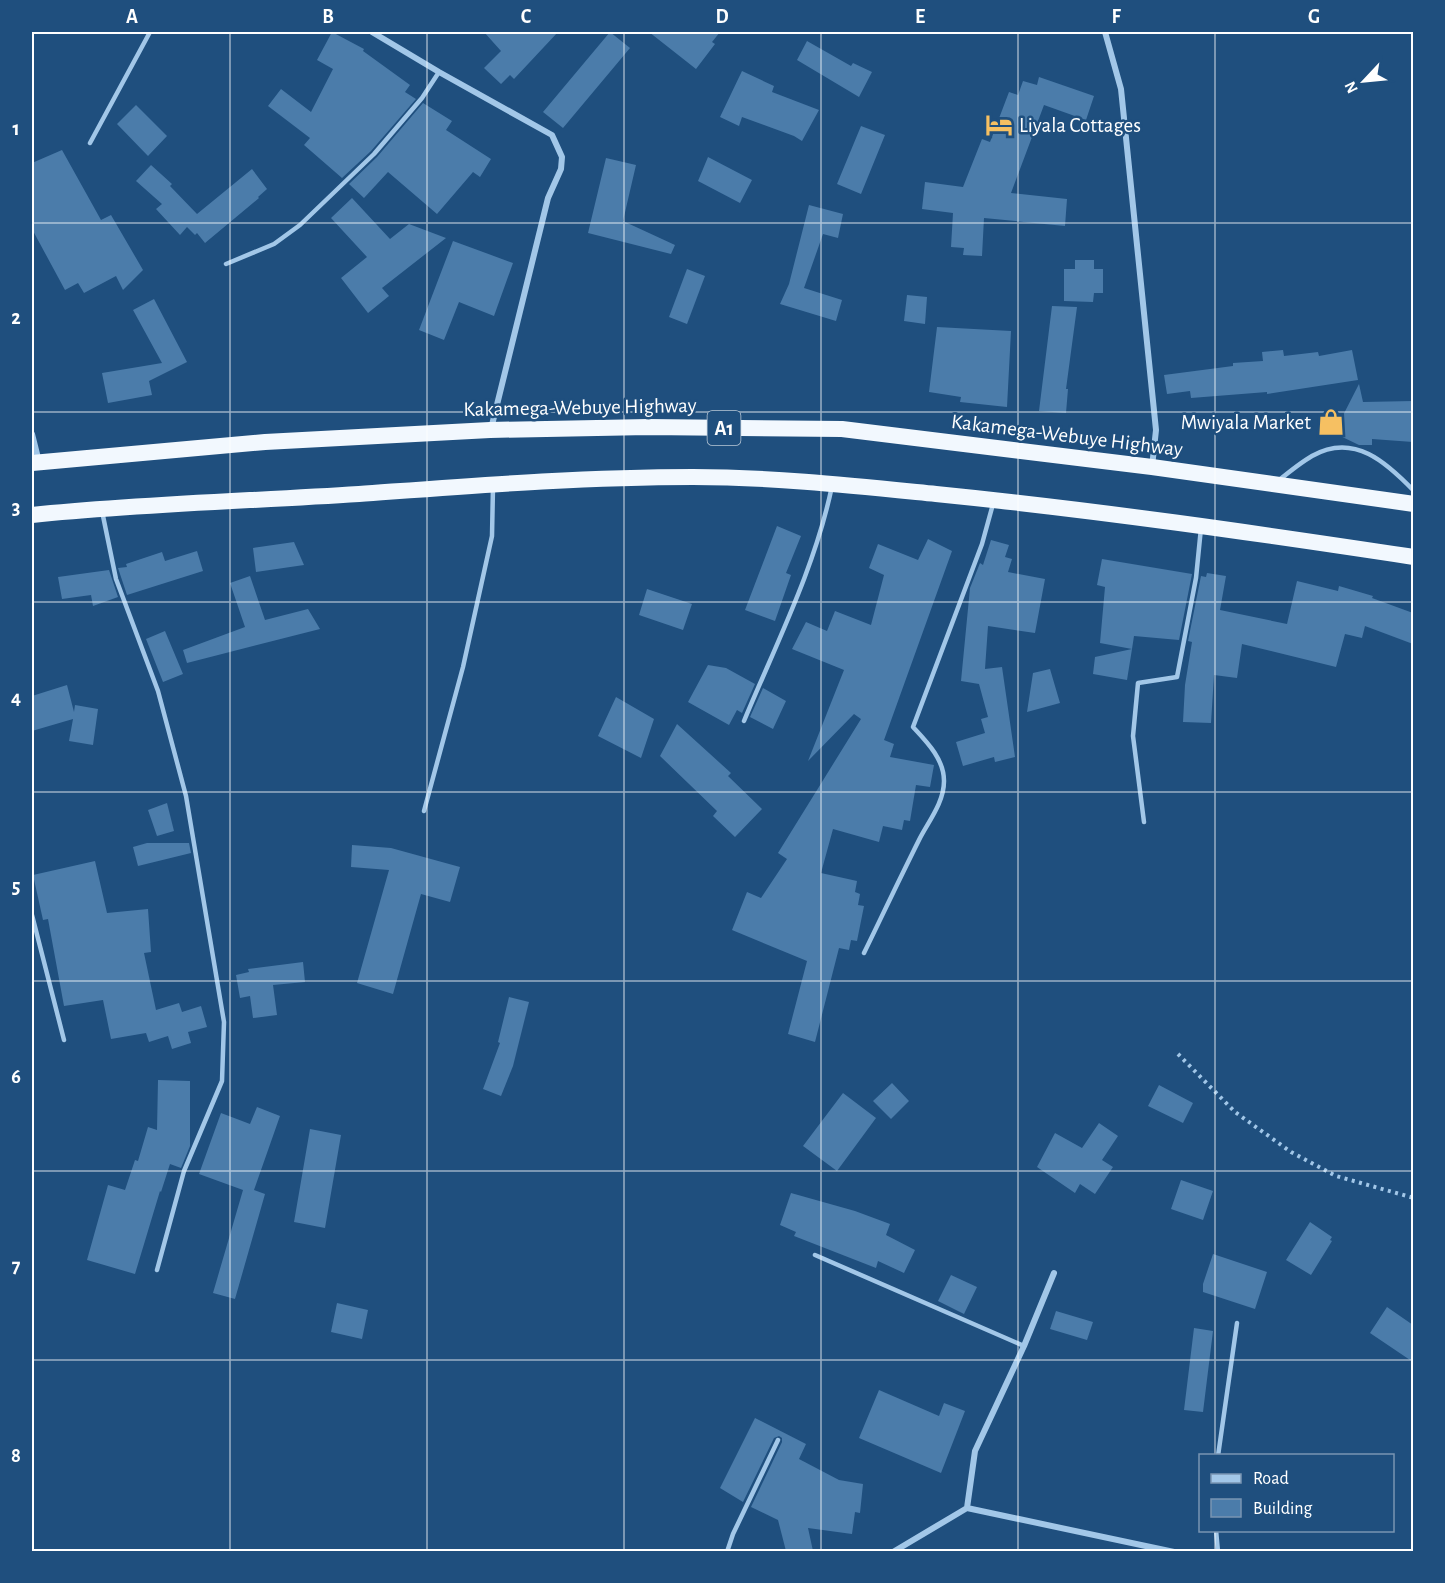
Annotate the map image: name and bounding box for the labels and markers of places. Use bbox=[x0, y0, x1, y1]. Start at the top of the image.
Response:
hotel icon: Liyala Cottages bbox=[984, 110, 1014, 140]
place label: Liyala Cottages bbox=[1019, 115, 1141, 136]
shop icon: Mwiyala Market bbox=[1316, 407, 1346, 437]
place label: Mwiyala Market bbox=[1181, 412, 1311, 433]

